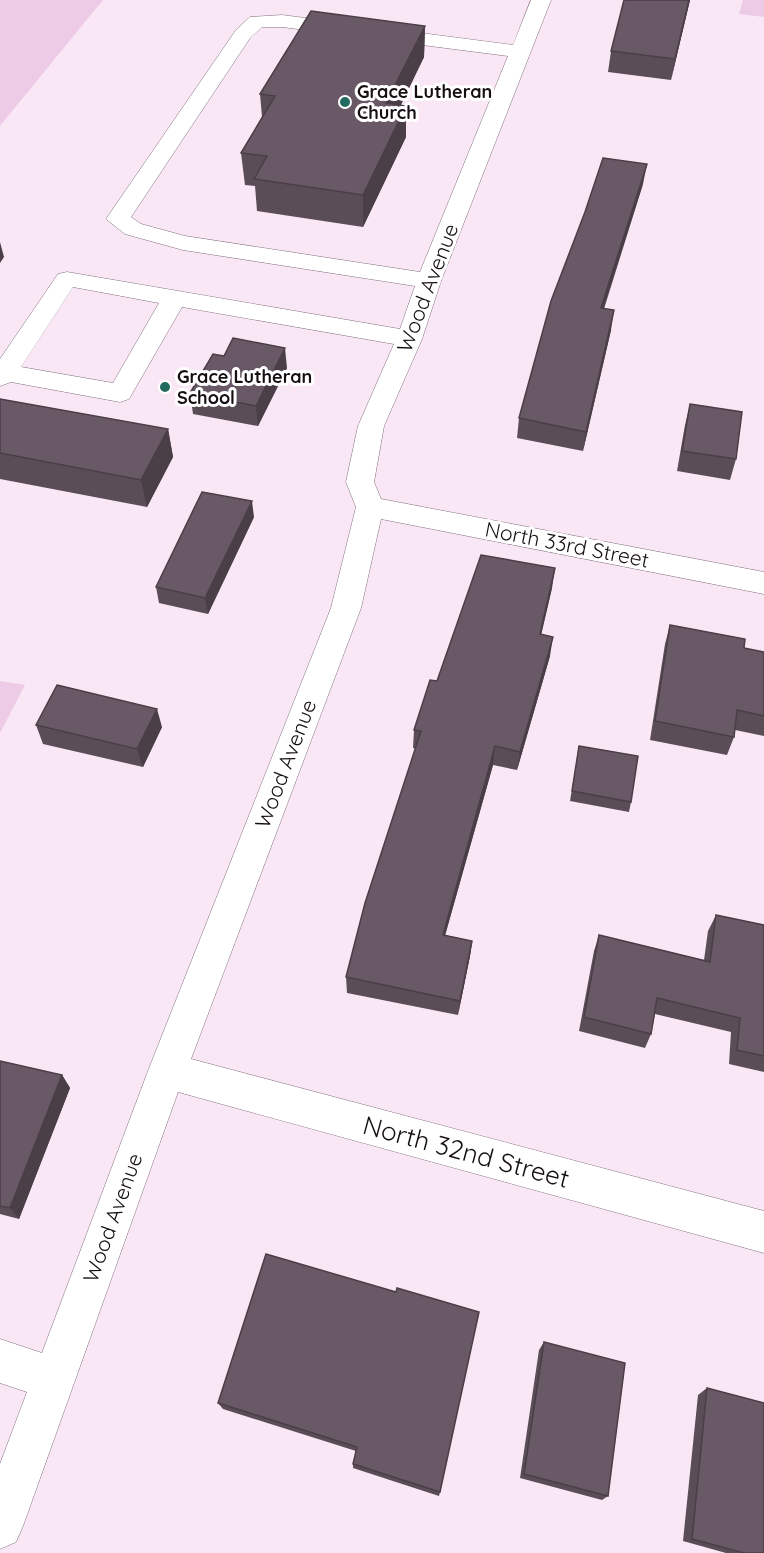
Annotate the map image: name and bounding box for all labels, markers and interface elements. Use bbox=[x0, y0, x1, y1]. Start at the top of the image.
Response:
place label: Grace Lutheran Church bbox=[357, 80, 492, 124]
marker: Grace Lutheran Church bbox=[338, 95, 352, 109]
street label: Wood Avenue bbox=[391, 220, 464, 356]
place label: Grace Lutheran School bbox=[177, 365, 312, 409]
marker: Grace Lutheran School bbox=[158, 380, 172, 394]
street label: North 33rd Street bbox=[483, 515, 651, 573]
street label: Wood Avenue bbox=[249, 696, 322, 832]
street label: North 32nd Street bbox=[359, 1108, 573, 1195]
street label: Wood Avenue bbox=[77, 1149, 147, 1286]

